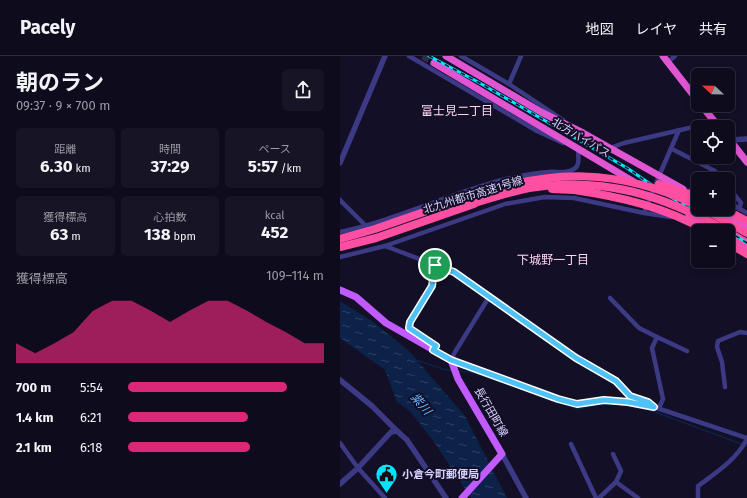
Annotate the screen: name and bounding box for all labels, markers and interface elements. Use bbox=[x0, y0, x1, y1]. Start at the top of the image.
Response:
text: Pacely bbox=[20, 16, 75, 39]
text: 地図 bbox=[585, 21, 613, 38]
text: レイヤ bbox=[635, 21, 677, 38]
text: 共有 bbox=[699, 21, 727, 38]
north arrow bbox=[691, 68, 735, 112]
map controls bbox=[691, 68, 735, 268]
text: 朝のラン bbox=[16, 69, 104, 96]
button: share bbox=[282, 69, 324, 111]
text: 09:37 · 9 × 700 m bbox=[16, 98, 110, 113]
district label: 富士見二丁目 bbox=[421, 104, 493, 118]
street label: 北方バイパス bbox=[549, 115, 613, 161]
button: locate bbox=[691, 120, 735, 164]
text: 距離 bbox=[54, 143, 76, 156]
text: 時間 bbox=[159, 143, 181, 156]
text: ペース bbox=[258, 143, 291, 156]
text: 6.30 bbox=[40, 156, 73, 177]
text: 37:29 bbox=[151, 156, 189, 177]
text: 5:57 bbox=[248, 156, 278, 177]
text: km bbox=[73, 162, 91, 175]
text: /km bbox=[278, 162, 301, 175]
button: + bbox=[691, 172, 735, 216]
street label: 北九州都市高速1号線 bbox=[421, 174, 525, 216]
text: kcal bbox=[265, 209, 285, 222]
text: 獲得標高 bbox=[43, 211, 87, 224]
text: 心拍数 bbox=[153, 211, 186, 224]
text: 452 bbox=[261, 222, 288, 243]
text: 63 bbox=[50, 224, 68, 245]
text: 138 bbox=[144, 224, 171, 245]
button: − bbox=[691, 224, 735, 268]
text: m bbox=[68, 230, 81, 243]
text: bpm bbox=[171, 230, 196, 243]
pin bbox=[418, 248, 452, 282]
district label: 下城野一丁目 bbox=[517, 253, 589, 267]
icon: arrive bbox=[424, 254, 446, 276]
text: 109–114 m bbox=[266, 268, 324, 283]
text: 獲得標高 bbox=[16, 271, 68, 286]
text: 700 m bbox=[16, 380, 51, 395]
text: 5:54 bbox=[80, 380, 103, 395]
street label: 長行田町線 bbox=[472, 385, 510, 439]
water label: 紫川 bbox=[408, 390, 435, 419]
text: 1.4 km bbox=[16, 410, 53, 425]
text: 6:21 bbox=[80, 410, 102, 425]
text: 2.1 km bbox=[16, 440, 52, 455]
text: 6:18 bbox=[80, 440, 102, 455]
public building icon: 小倉今町郵便局 bbox=[373, 461, 399, 494]
place label: 小倉今町郵便局 bbox=[402, 468, 479, 481]

